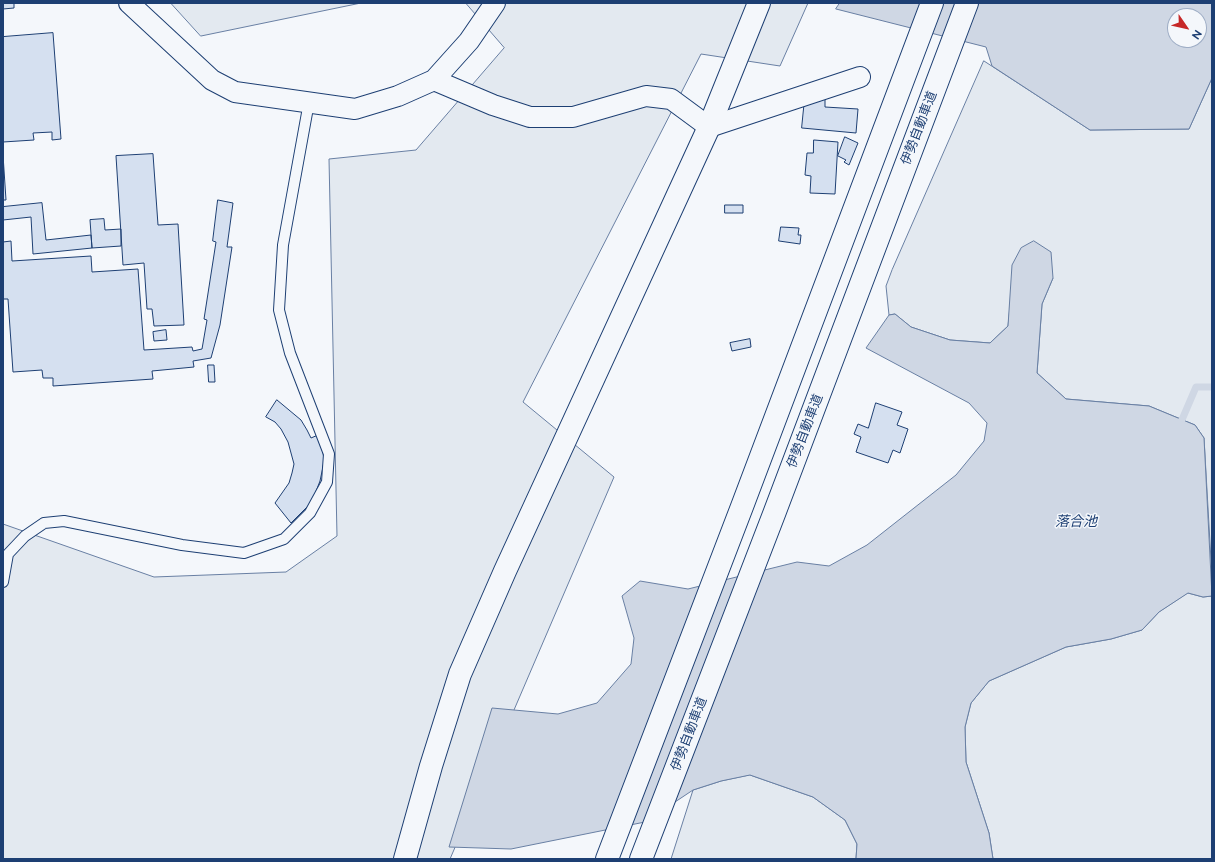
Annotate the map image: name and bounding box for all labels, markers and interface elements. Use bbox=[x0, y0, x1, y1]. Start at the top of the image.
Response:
north arrow bbox=[1167, 8, 1207, 48]
text: N bbox=[1189, 27, 1204, 42]
street label: 伊勢自動車道 bbox=[898, 89, 940, 167]
street label: 伊勢自動車道 bbox=[784, 392, 826, 470]
water label: 落合池 bbox=[1055, 514, 1097, 530]
street label: 伊勢自動車道 bbox=[668, 695, 710, 773]

